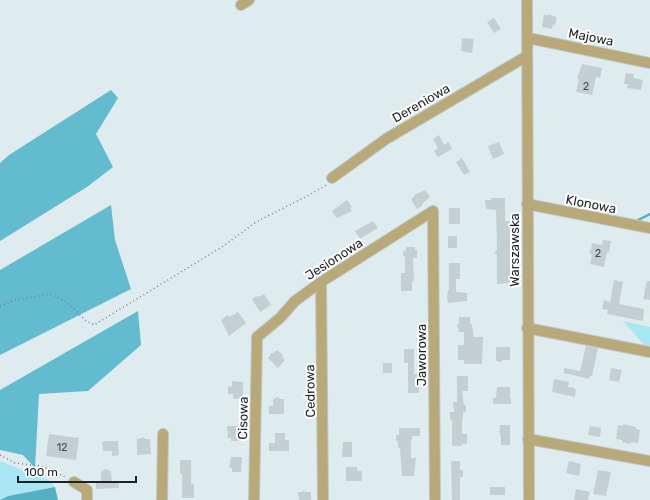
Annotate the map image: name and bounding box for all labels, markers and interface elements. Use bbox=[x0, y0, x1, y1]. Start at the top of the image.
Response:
street label: Majowa bbox=[567, 25, 615, 49]
street label: Dereniowa bbox=[390, 80, 452, 126]
house number: 2 bbox=[583, 80, 589, 93]
street label: Klonowa bbox=[565, 192, 617, 216]
street label: Warszawska bbox=[507, 213, 522, 287]
street label: Jesionowa bbox=[303, 235, 365, 283]
house number: 2 bbox=[595, 247, 601, 260]
street label: Jaworowa bbox=[414, 324, 429, 386]
street label: Cedrowa bbox=[302, 364, 318, 418]
street label: Cisowa bbox=[235, 396, 251, 440]
house number: 12 bbox=[56, 441, 68, 454]
scale bar bbox=[18, 458, 136, 484]
text: 100 m bbox=[24, 465, 58, 479]

